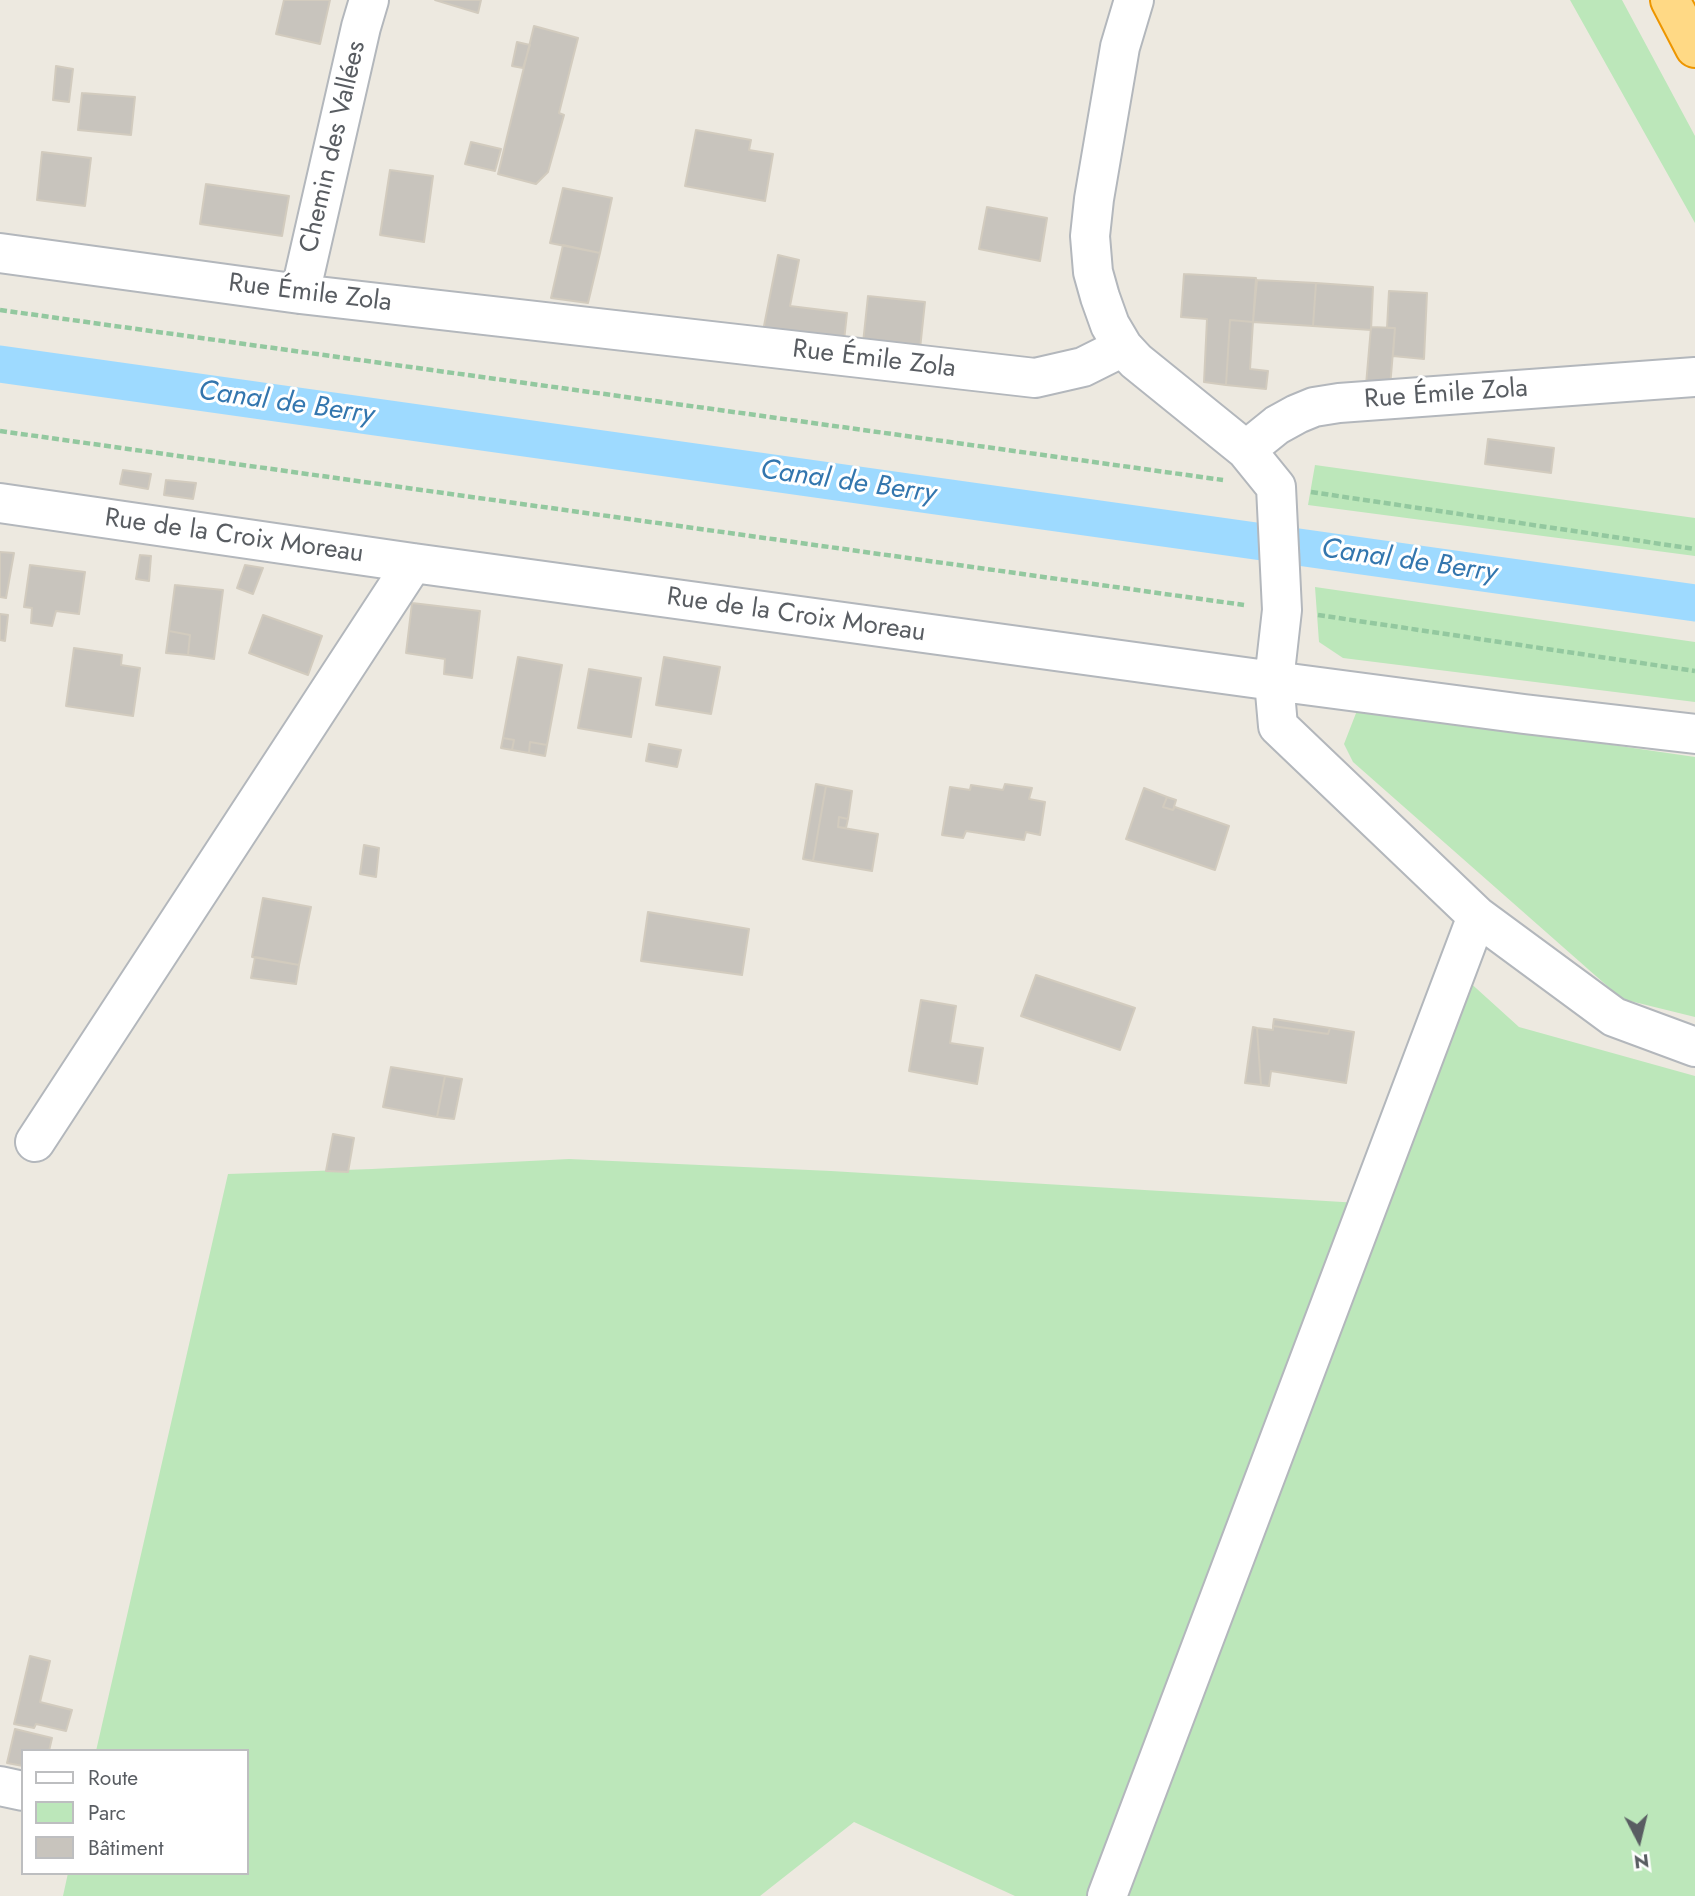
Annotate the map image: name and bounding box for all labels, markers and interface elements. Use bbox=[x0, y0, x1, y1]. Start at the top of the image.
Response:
street label: Chemin des Vallées bbox=[294, 38, 374, 256]
street label: Rue Émile Zola bbox=[227, 269, 393, 319]
street label: Rue Émile Zola bbox=[791, 335, 957, 385]
street label: Rue Émile Zola bbox=[1363, 374, 1529, 416]
water label: Canal de Berry bbox=[196, 375, 376, 433]
water label: Canal de Berry bbox=[758, 454, 938, 512]
street label: Rue de la Croix Moreau bbox=[103, 503, 365, 571]
water label: Canal de Berry bbox=[1319, 533, 1499, 591]
street label: Rue de la Croix Moreau bbox=[665, 582, 927, 650]
legend bbox=[21, 1749, 248, 1875]
text: Route bbox=[88, 1763, 138, 1793]
text: Parc bbox=[88, 1798, 126, 1828]
north arrow bbox=[1604, 1805, 1674, 1875]
text: Bâtiment bbox=[88, 1833, 164, 1863]
text: N bbox=[1632, 1847, 1651, 1876]

